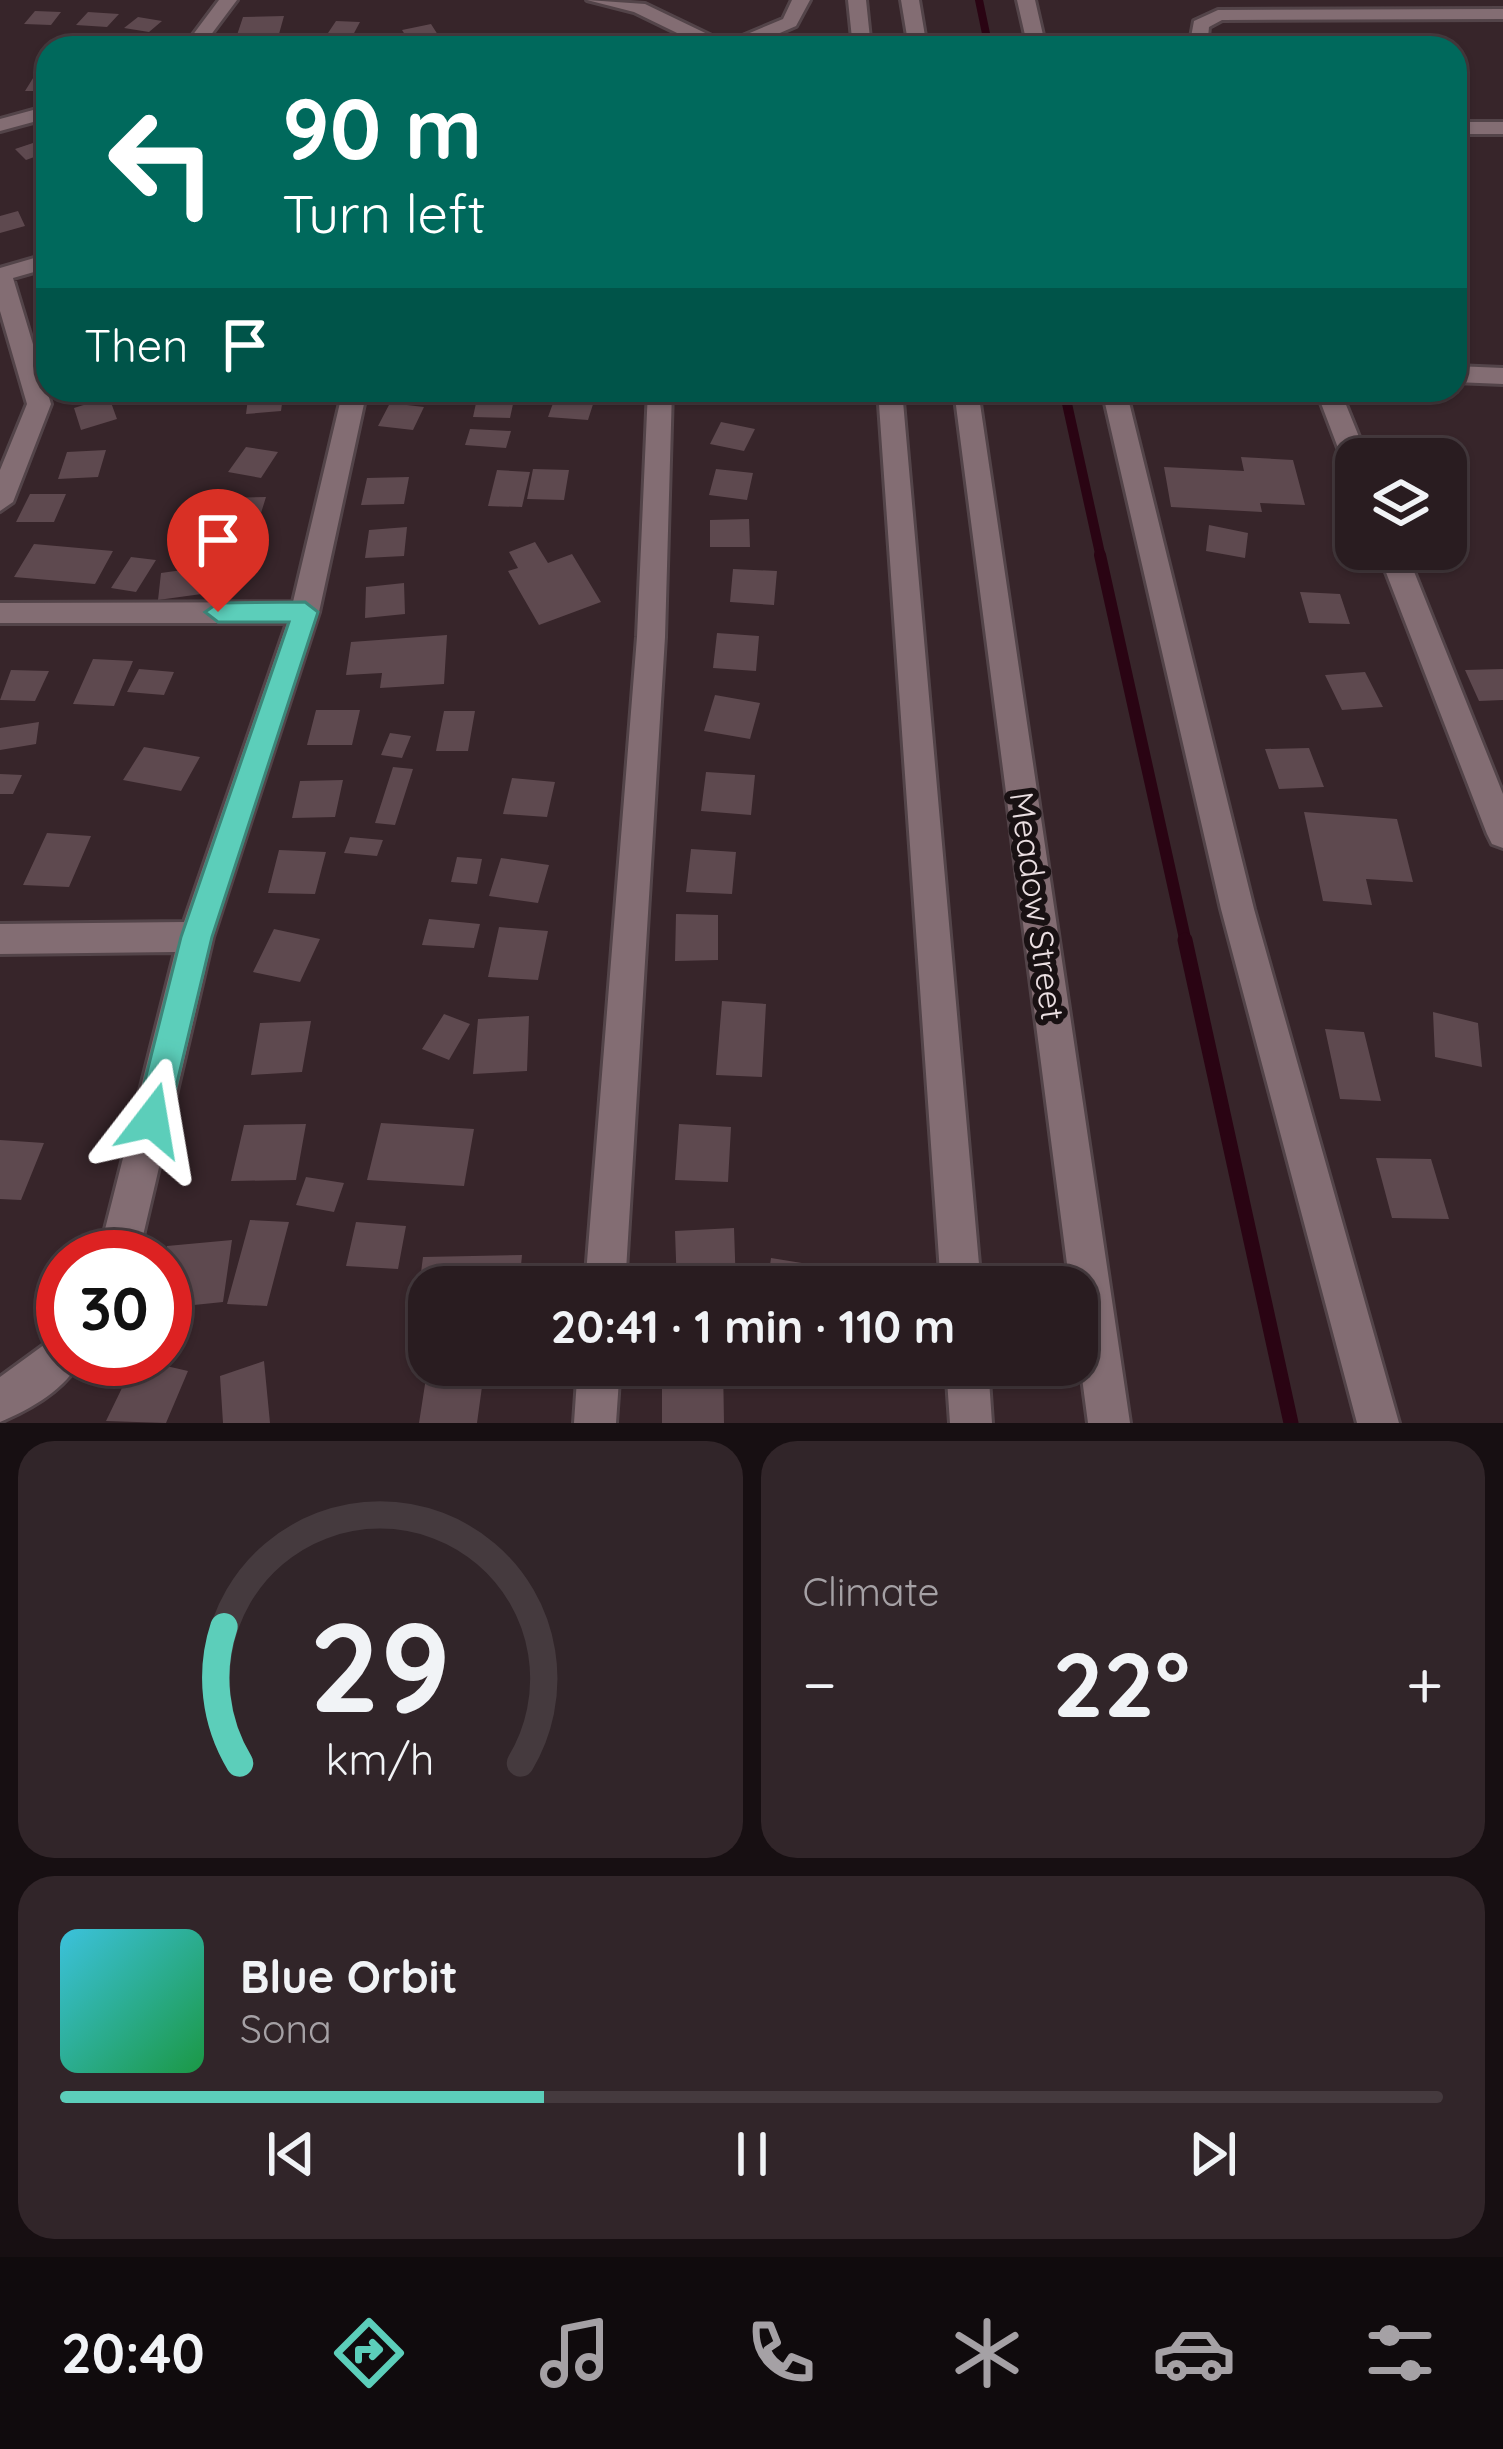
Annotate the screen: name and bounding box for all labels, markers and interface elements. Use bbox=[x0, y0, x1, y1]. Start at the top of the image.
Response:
text: 90 m bbox=[282, 75, 482, 180]
icon: left bbox=[84, 84, 240, 240]
text: Turn left bbox=[282, 179, 486, 247]
icon: arrive bbox=[212, 312, 278, 378]
text: Then bbox=[84, 317, 188, 373]
map controls bbox=[1335, 438, 1467, 570]
button: layers bbox=[1335, 438, 1467, 570]
pin bbox=[167, 489, 269, 612]
icon: arrive bbox=[185, 507, 251, 573]
street label: Meadow Street bbox=[1002, 789, 1074, 1023]
position arrow bbox=[89, 1057, 215, 1183]
speed limit sign: 30 bbox=[36, 1230, 192, 1386]
text: 20:41 · 1 min · 110 m bbox=[551, 1298, 955, 1354]
text: Climate bbox=[803, 1567, 940, 1616]
text: 29 bbox=[309, 1587, 451, 1743]
text: 22° bbox=[1052, 1627, 1190, 1740]
text: − bbox=[803, 1642, 837, 1725]
text: + bbox=[1406, 1642, 1443, 1725]
text: km/h bbox=[326, 1731, 435, 1785]
text: Blue Orbit bbox=[240, 1948, 458, 2004]
text: Sona bbox=[240, 2004, 332, 2053]
icon: previous bbox=[258, 2121, 324, 2187]
icon: pause bbox=[719, 2121, 785, 2187]
icon: next bbox=[1180, 2121, 1246, 2187]
icon: directions bbox=[327, 2311, 411, 2395]
icon: music bbox=[533, 2311, 617, 2395]
icon: phone bbox=[739, 2311, 823, 2395]
icon: climate bbox=[945, 2311, 1029, 2395]
icon: car bbox=[1152, 2311, 1236, 2395]
icon: filters bbox=[1358, 2311, 1442, 2395]
text: 20:40 bbox=[61, 2319, 205, 2387]

